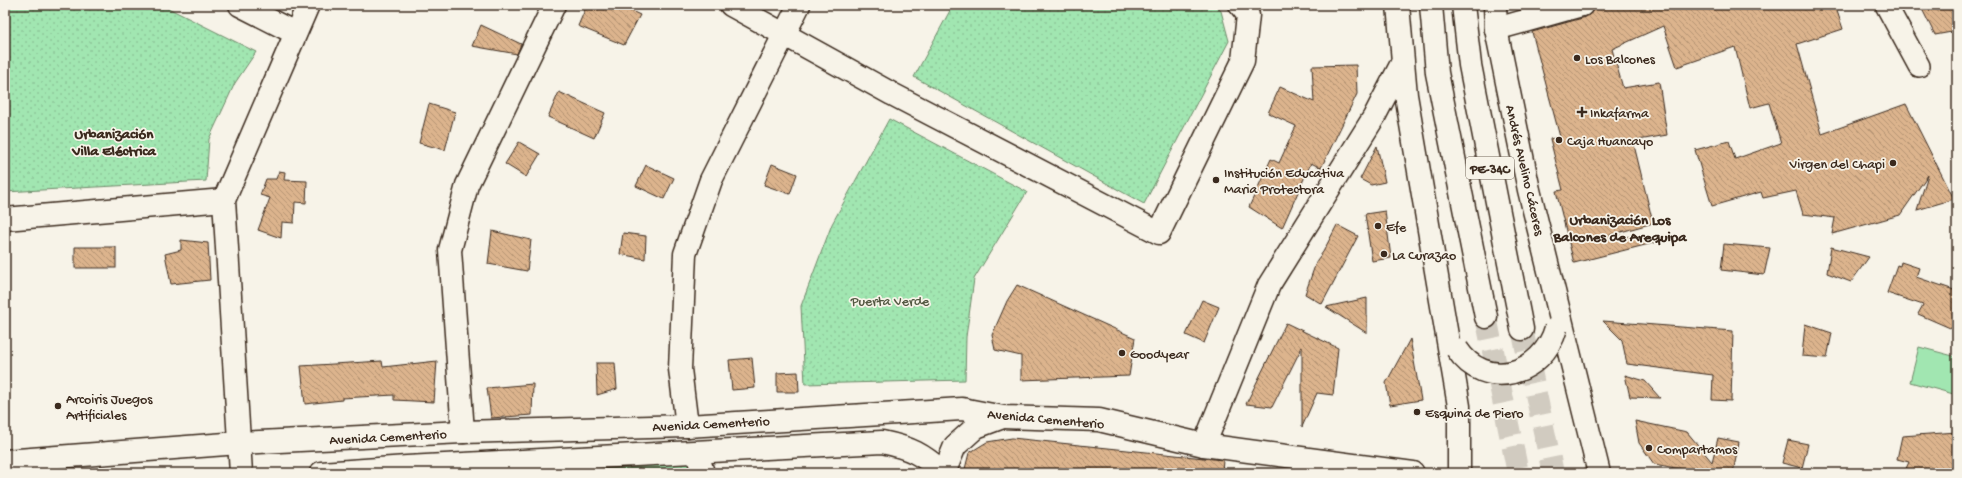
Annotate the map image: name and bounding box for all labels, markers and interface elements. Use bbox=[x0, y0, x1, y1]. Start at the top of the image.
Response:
place label: Los Balcones bbox=[1585, 52, 1656, 69]
marker: Los Balcones bbox=[1572, 53, 1582, 63]
street label: Andrés Avelino Cáceres bbox=[1500, 104, 1547, 238]
place label: Inkafarma bbox=[1590, 106, 1650, 123]
marker: Inkafarma bbox=[1577, 107, 1587, 117]
district label: Urbanización Villa Eléctrica bbox=[71, 126, 157, 161]
place label: Caja Huancayo bbox=[1567, 134, 1653, 151]
marker: Caja Huancayo bbox=[1554, 135, 1564, 145]
road number: PE-34C bbox=[1466, 157, 1514, 179]
place label: Virgen del Chapi bbox=[1788, 157, 1885, 174]
marker: Virgen del Chapi bbox=[1888, 158, 1898, 168]
place label: Institución Educativa Maria Protectora bbox=[1224, 166, 1345, 199]
marker: Institución Educativa Maria Protectora bbox=[1211, 175, 1221, 185]
district label: Urbanización Los Balcones de Arequipa bbox=[1552, 212, 1687, 247]
place label: Efe bbox=[1386, 220, 1407, 237]
marker: Efe bbox=[1373, 221, 1383, 231]
place label: La Curazao bbox=[1392, 248, 1456, 265]
marker: La Curazao bbox=[1379, 249, 1389, 259]
park label: Puerta Verde bbox=[850, 294, 930, 311]
place label: Goodyear bbox=[1130, 347, 1189, 364]
marker: Goodyear bbox=[1117, 348, 1127, 358]
place label: Arcoiris Juegos Artificiales bbox=[66, 392, 153, 425]
marker: Arcoiris Juegos Artificiales bbox=[53, 401, 63, 411]
place label: Esquina de Piero bbox=[1425, 406, 1524, 423]
street label: Avenida Cementerio bbox=[987, 407, 1105, 434]
marker: Esquina de Piero bbox=[1412, 407, 1422, 417]
street label: Avenida Cementerio bbox=[652, 414, 770, 437]
street label: Avenida Cementerio bbox=[329, 427, 447, 450]
place label: Compartamos bbox=[1657, 442, 1738, 459]
marker: Compartamos bbox=[1644, 443, 1654, 453]

